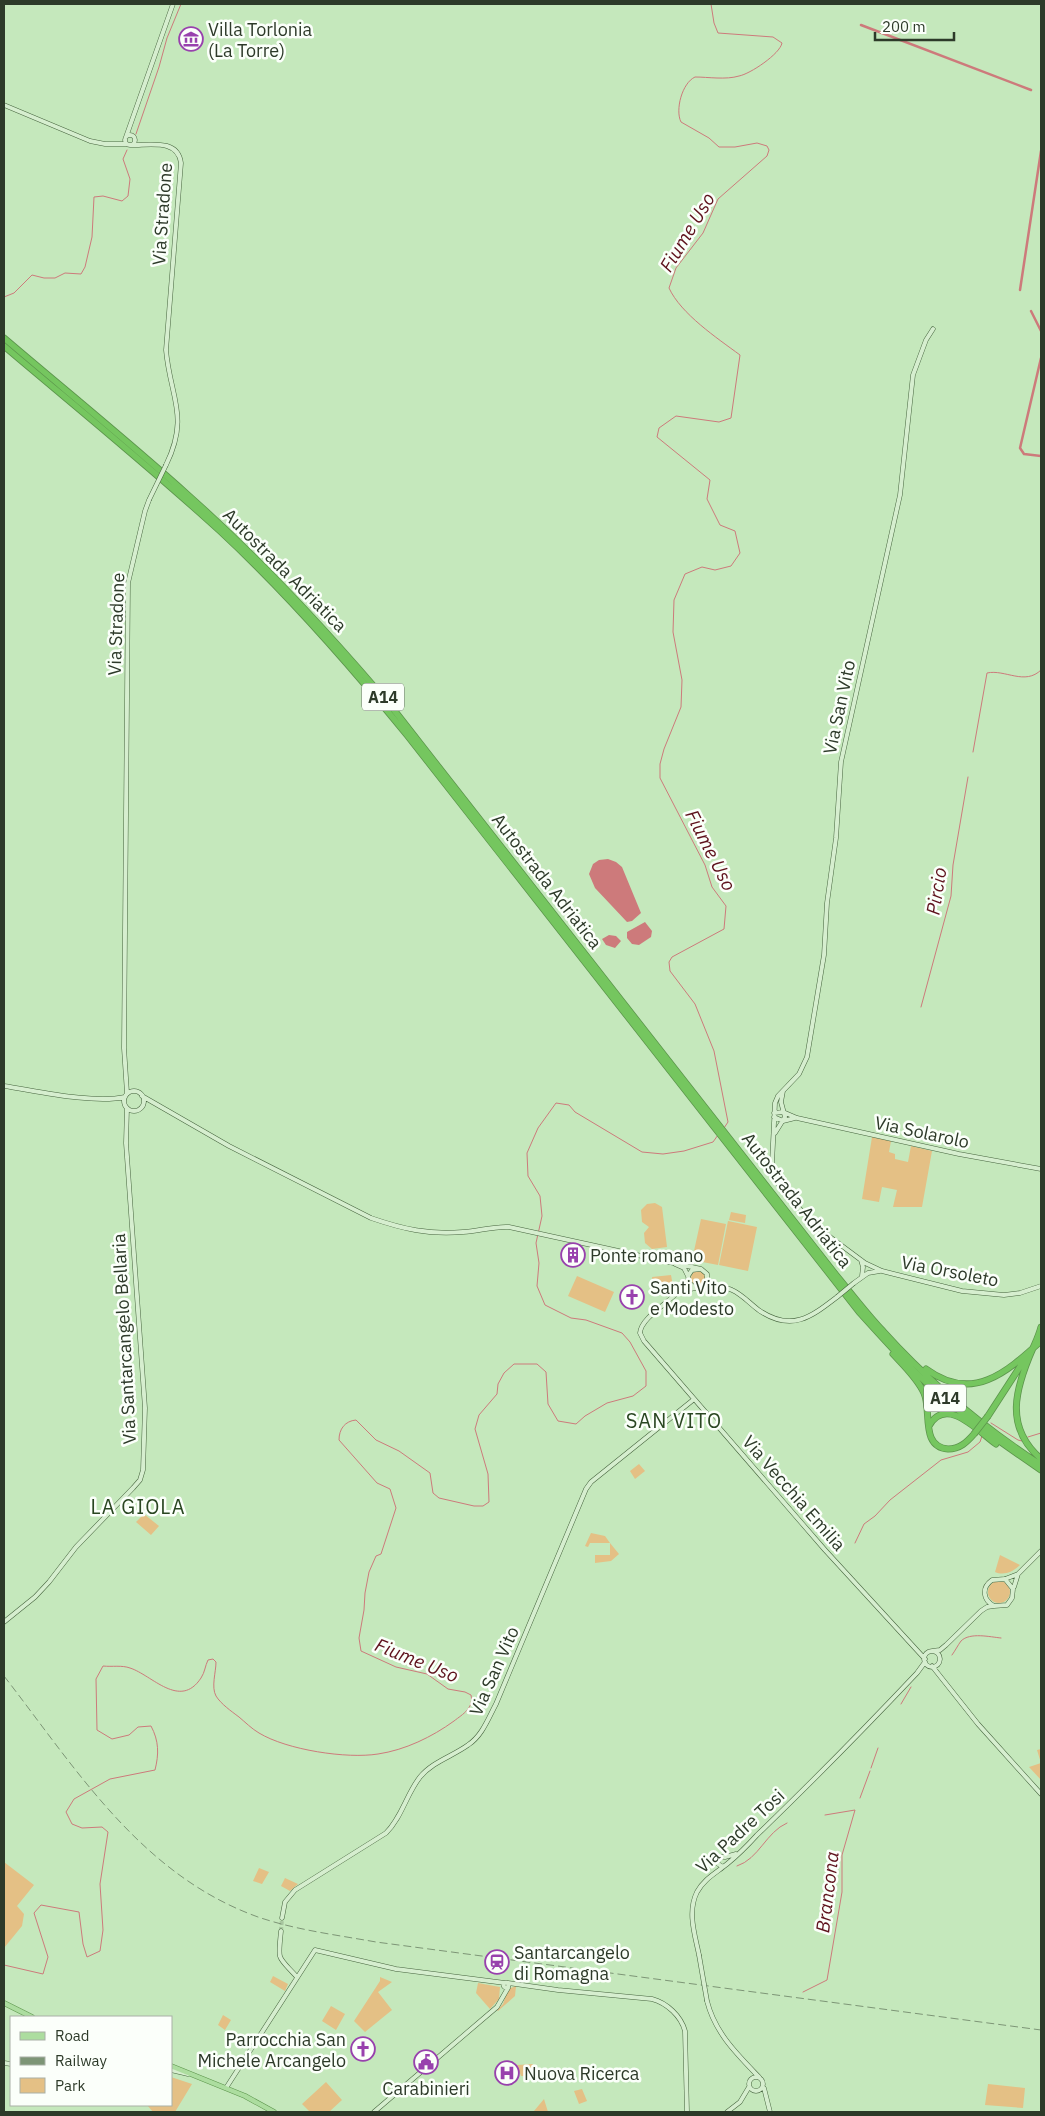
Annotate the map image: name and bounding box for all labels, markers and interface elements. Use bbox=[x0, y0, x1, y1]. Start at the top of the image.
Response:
scale bar bbox=[875, 10, 954, 42]
text: 200 m bbox=[882, 17, 926, 36]
place label: Villa Torlonia (La Torre) bbox=[208, 18, 313, 62]
museum icon: Villa Torlonia (La Torre) bbox=[178, 26, 204, 52]
street label: Via Stradone bbox=[147, 162, 177, 266]
water label: Fiume Uso bbox=[654, 188, 720, 276]
street label: Autostrada Adriatica bbox=[218, 503, 352, 637]
street label: Via Stradone bbox=[103, 572, 129, 676]
street label: Via San Vito bbox=[818, 658, 860, 756]
road number: A14 bbox=[362, 684, 404, 710]
water label: Fiume Uso bbox=[680, 805, 742, 895]
street label: Autostrada Adriatica bbox=[487, 809, 607, 954]
water label: Pircio bbox=[920, 866, 952, 916]
street label: Via Solarolo bbox=[873, 1111, 971, 1153]
street label: Autostrada Adriatica bbox=[737, 1128, 857, 1273]
street label: Via Santarcangelo Bellaria bbox=[107, 1233, 141, 1445]
building icon: Ponte romano bbox=[560, 1242, 586, 1268]
place label: Ponte romano bbox=[590, 1244, 703, 1267]
street label: Via Orsoleto bbox=[899, 1250, 1001, 1292]
place label: Santi Vito e Modesto bbox=[650, 1276, 734, 1320]
church icon: Santi Vito e Modesto bbox=[619, 1284, 645, 1310]
road number: A14 bbox=[924, 1385, 966, 1412]
district label: SAN VITO bbox=[626, 1407, 722, 1434]
street label: Via Vecchia Emilia bbox=[737, 1430, 851, 1556]
district label: LA GIOLA bbox=[90, 1493, 186, 1520]
street label: Via San Vito bbox=[464, 1623, 524, 1719]
water label: Fiume Uso bbox=[372, 1632, 462, 1688]
street label: Via Padre Tosi bbox=[691, 1784, 789, 1878]
water label: Brancona bbox=[810, 1850, 844, 1934]
place label: Santarcangelo di Romagna bbox=[514, 1941, 630, 1985]
station icon: Santarcangelo di Romagna bbox=[484, 1949, 510, 1975]
legend bbox=[10, 2016, 172, 2106]
text: Road bbox=[55, 2026, 90, 2045]
place label: Parrocchia San Michele Arcangelo bbox=[198, 2028, 346, 2072]
church icon: Parrocchia San Michele Arcangelo bbox=[350, 2036, 376, 2062]
public building icon: Carabinieri bbox=[413, 2049, 439, 2075]
text: Railway bbox=[55, 2051, 108, 2070]
hospital icon: Nuova Ricerca bbox=[494, 2060, 520, 2086]
place label: Nuova Ricerca bbox=[524, 2062, 640, 2085]
text: Park bbox=[55, 2076, 85, 2095]
place label: Carabinieri bbox=[382, 2077, 470, 2100]

